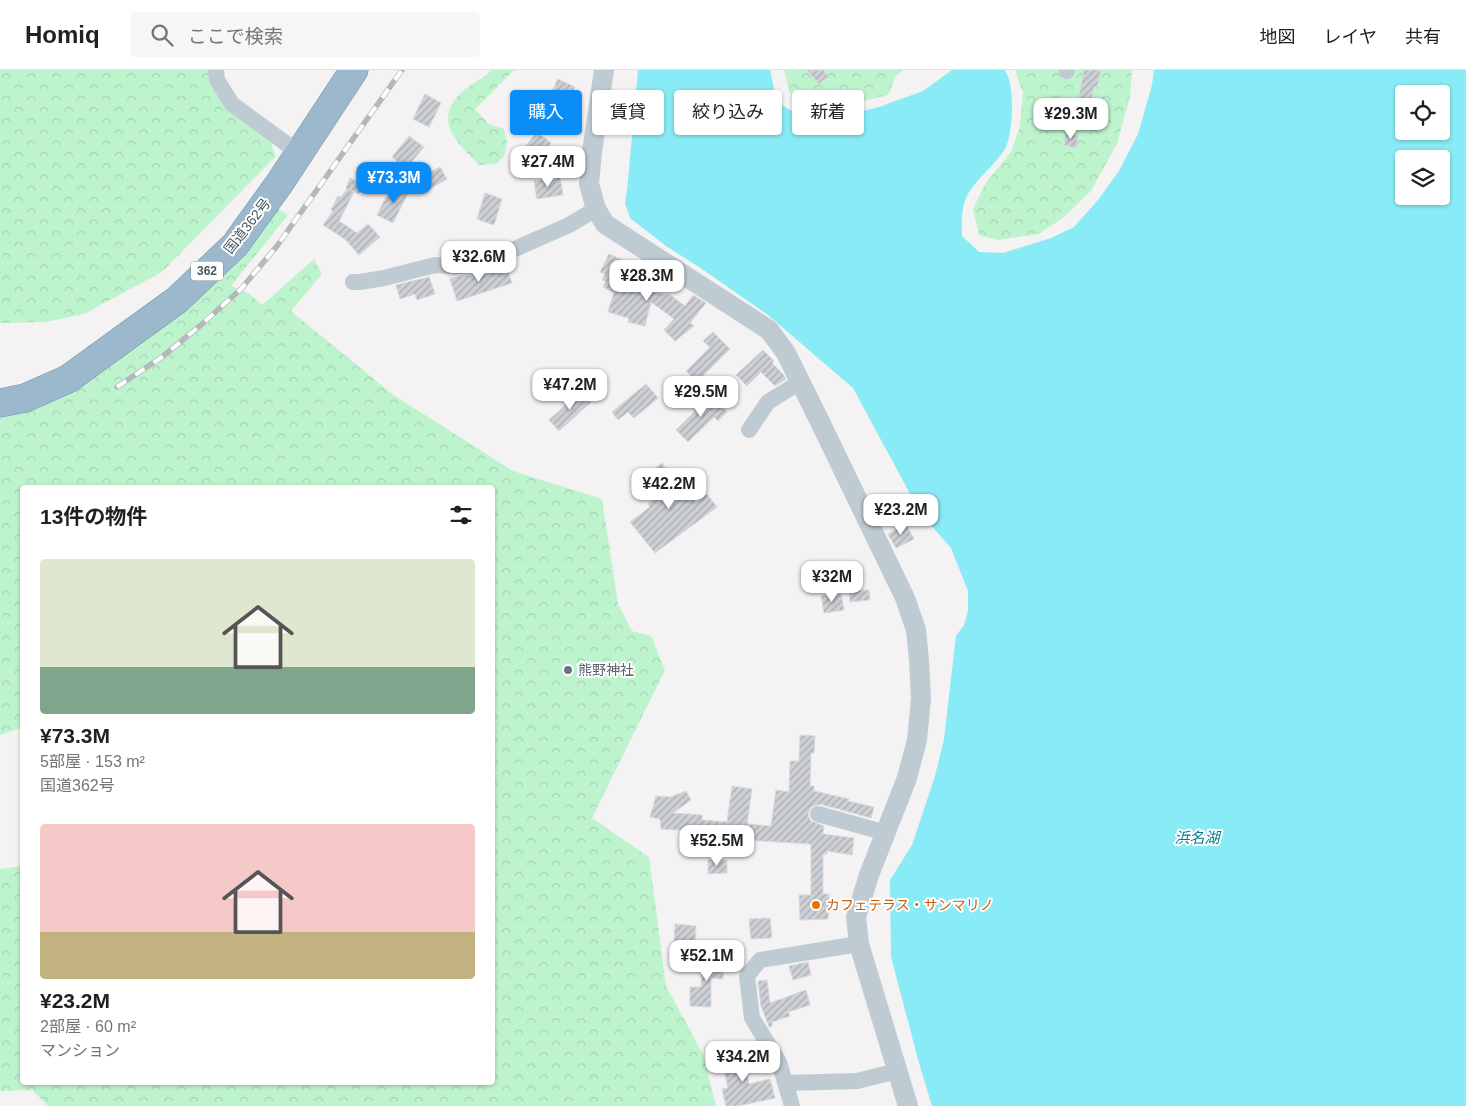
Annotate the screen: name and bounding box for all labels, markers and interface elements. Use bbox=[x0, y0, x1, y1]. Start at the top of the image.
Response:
search box bbox=[130, 12, 480, 57]
text: Homiq bbox=[25, 21, 100, 48]
icon: search bbox=[148, 21, 176, 49]
text: ここで検索 bbox=[188, 26, 283, 47]
text: 地図 bbox=[1260, 27, 1296, 47]
text: レイヤ bbox=[1324, 27, 1377, 47]
text: 共有 bbox=[1405, 27, 1441, 47]
map controls bbox=[1395, 85, 1450, 205]
button: locate bbox=[1395, 85, 1450, 140]
chip: 購入 bbox=[510, 90, 582, 135]
chip: 賃貸 bbox=[592, 90, 664, 135]
chip: 絞り込み bbox=[674, 90, 782, 135]
chip: 新着 bbox=[792, 90, 864, 135]
pin: ¥29.3M bbox=[1030, 98, 1112, 140]
text: ¥29.3M bbox=[1044, 105, 1098, 122]
pin: ¥27.4M bbox=[507, 146, 589, 188]
button: layers bbox=[1395, 150, 1450, 205]
text: ¥27.4M bbox=[521, 153, 575, 170]
pin: ¥73.3M bbox=[353, 162, 435, 204]
text: ¥73.3M bbox=[367, 169, 421, 186]
street label: 国道362号 bbox=[221, 195, 273, 257]
pin: ¥32.6M bbox=[438, 240, 520, 283]
text: ¥32.6M bbox=[452, 248, 506, 265]
pin: ¥28.3M bbox=[606, 260, 688, 302]
road number: 362 bbox=[191, 262, 223, 280]
text: ¥28.3M bbox=[620, 267, 674, 284]
pin: ¥47.2M bbox=[529, 368, 611, 411]
text: ¥47.2M bbox=[543, 376, 597, 393]
pin: ¥29.5M bbox=[660, 376, 742, 418]
text: ¥29.5M bbox=[674, 383, 728, 400]
pin: ¥42.2M bbox=[628, 468, 710, 510]
text: ¥42.2M bbox=[642, 475, 696, 492]
pin: ¥23.2M bbox=[860, 494, 942, 536]
icon: filters bbox=[447, 501, 475, 529]
text: ¥23.2M bbox=[874, 501, 928, 518]
text: 13件の物件 bbox=[40, 505, 147, 528]
pin: ¥32M bbox=[802, 560, 862, 603]
text: ¥32M bbox=[812, 568, 852, 585]
icon: home bbox=[213, 592, 303, 682]
place label: 熊野神社 bbox=[578, 662, 634, 678]
marker: 熊野神社 bbox=[562, 664, 574, 676]
text: ¥73.3M bbox=[40, 724, 110, 747]
text: 5部屋 · 153 m² bbox=[40, 753, 145, 770]
text: 国道362号 bbox=[40, 777, 115, 794]
pin: ¥52.5M bbox=[676, 824, 758, 867]
water label: 浜名湖 bbox=[1174, 829, 1221, 846]
text: ¥52.5M bbox=[690, 832, 744, 849]
icon: home bbox=[213, 857, 303, 947]
place label: カフェテラス・サンマリノ bbox=[826, 897, 994, 913]
marker: カフェテラス・サンマリノ bbox=[810, 899, 822, 911]
pin: ¥52.1M bbox=[666, 940, 748, 982]
text: ¥52.1M bbox=[680, 947, 734, 964]
text: ¥23.2M bbox=[40, 989, 110, 1012]
text: 2部屋 · 60 m² bbox=[40, 1018, 136, 1035]
pin: ¥34.2M bbox=[702, 1040, 784, 1083]
text: マンション bbox=[40, 1042, 120, 1059]
text: ¥34.2M bbox=[716, 1048, 770, 1065]

